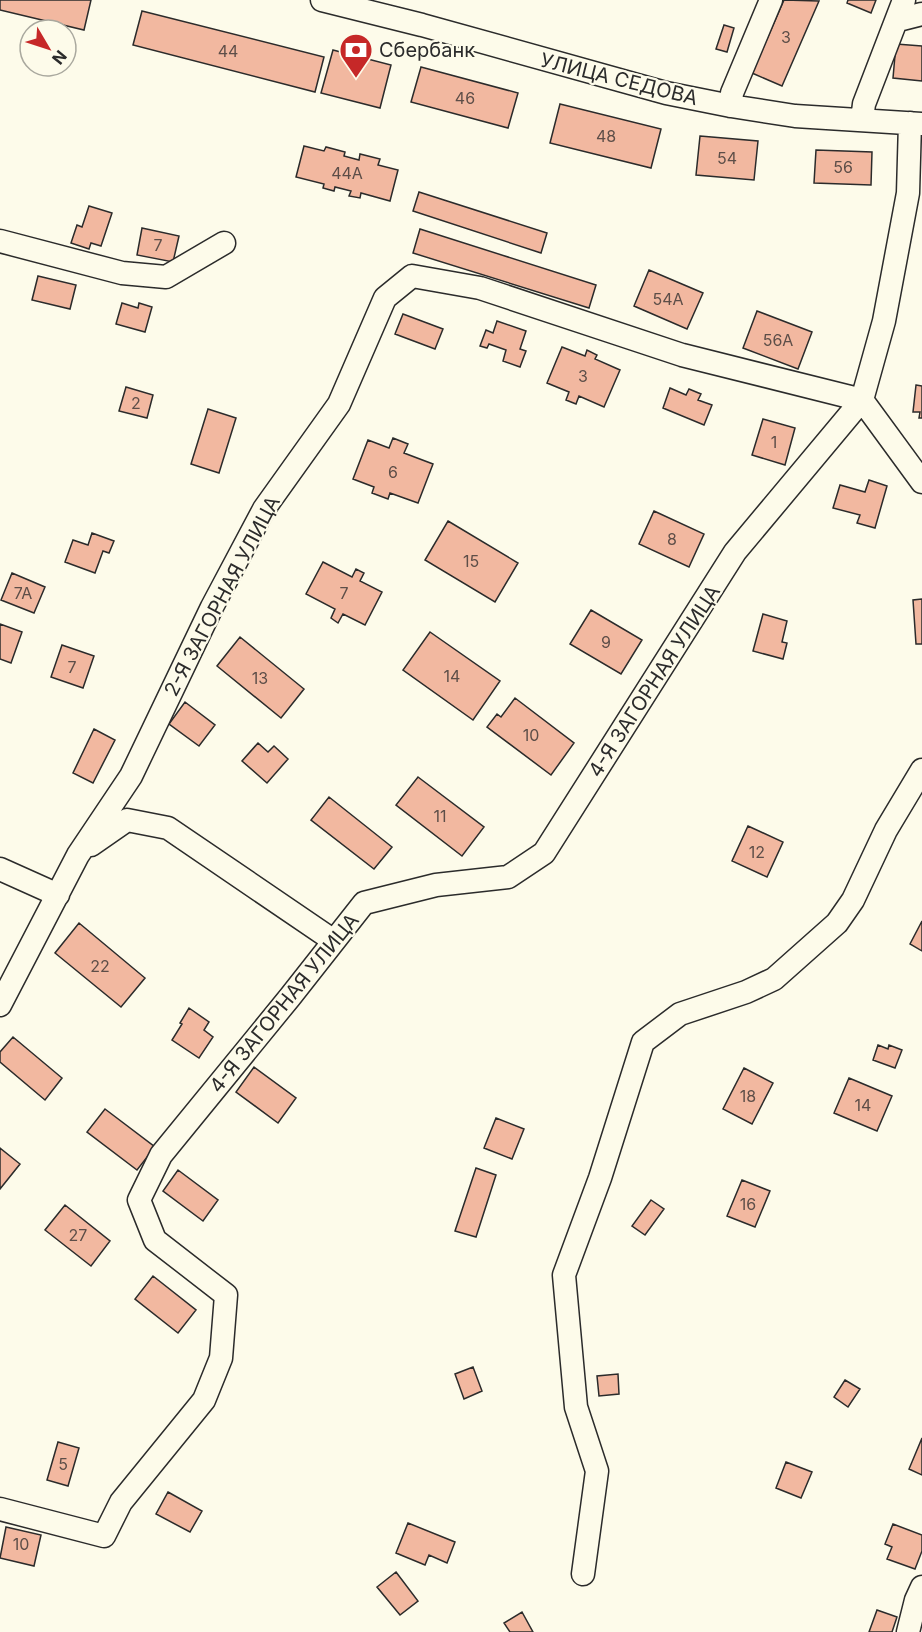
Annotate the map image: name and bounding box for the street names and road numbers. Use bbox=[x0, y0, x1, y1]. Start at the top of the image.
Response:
street label: УЛИЦА СЕДОВА bbox=[538, 48, 701, 110]
street label: 2-Я ЗАГОРНАЯ УЛИЦА bbox=[159, 492, 285, 700]
street label: 4-Я ЗАГОРНАЯ УЛИЦА bbox=[583, 580, 725, 781]
street label: 4-Я ЗАГОРНАЯ УЛИЦА bbox=[204, 908, 364, 1098]

